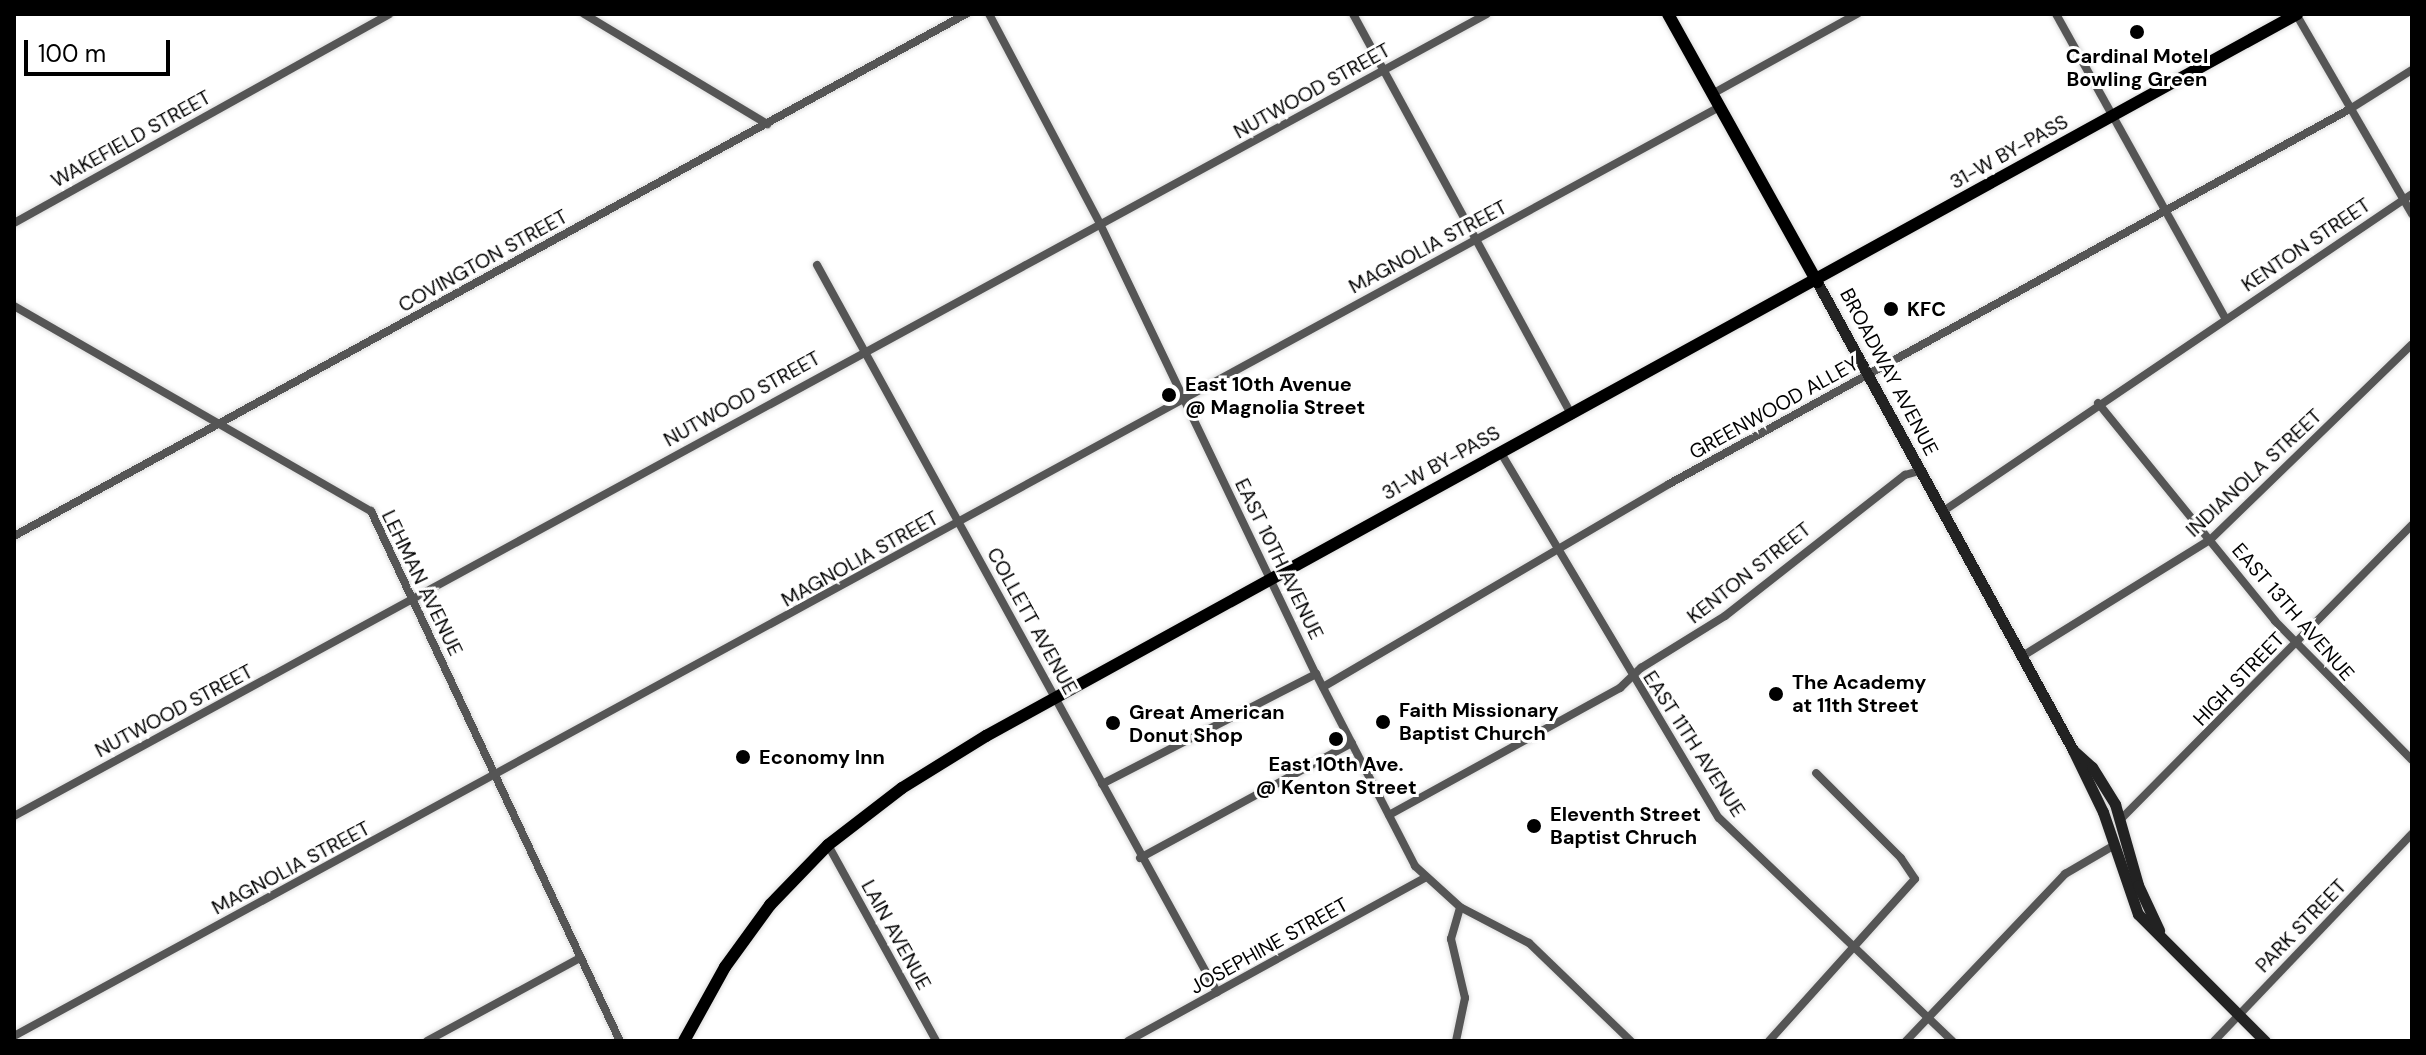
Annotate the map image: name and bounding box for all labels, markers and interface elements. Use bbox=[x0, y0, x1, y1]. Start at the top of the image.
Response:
marker: Cardinal Motel Bowling Green bbox=[2128, 23, 2146, 41]
scale bar bbox=[28, 24, 174, 74]
text: 100 m bbox=[38, 38, 106, 69]
street label: NUTWOOD STREET bbox=[1230, 38, 1394, 144]
place label: Cardinal Motel Bowling Green bbox=[2066, 44, 2208, 91]
street label: WAKEFIELD STREET bbox=[47, 85, 215, 193]
street label: 31-W BY-PASS bbox=[1946, 110, 2072, 194]
street label: KENTON STREET bbox=[2237, 193, 2375, 297]
street label: MAGNOLIA STREET bbox=[1345, 195, 1511, 299]
street label: COVINGTON STREET bbox=[394, 205, 572, 317]
street label: BROADWAY AVENUE bbox=[1835, 284, 1943, 460]
place label: KFC bbox=[1907, 297, 1946, 321]
marker: KFC bbox=[1882, 300, 1900, 318]
street label: NUTWOOD STREET bbox=[660, 346, 824, 452]
street label: GREENWOOD ALLEY bbox=[1685, 352, 1863, 464]
place label: East 10th Avenue @ Magnolia Street bbox=[1185, 372, 1365, 419]
marker: East 10th Avenue @ Magnolia Street bbox=[1160, 386, 1178, 404]
street label: INDIANOLA STREET bbox=[2181, 404, 2327, 542]
street label: 31-W BY-PASS bbox=[1378, 421, 1504, 505]
street label: EAST 10TH AVENUE bbox=[1230, 475, 1328, 643]
street label: LEHMAN AVENUE bbox=[376, 506, 468, 660]
street label: MAGNOLIA STREET bbox=[777, 506, 943, 612]
street label: KENTON STREET bbox=[1682, 517, 1816, 629]
street label: EAST 13TH AVENUE bbox=[2227, 538, 2359, 686]
street label: COLLETT AVENUE bbox=[982, 543, 1082, 699]
street label: HIGH STREET bbox=[2188, 627, 2290, 731]
street label: NUTWOOD STREET bbox=[91, 659, 257, 763]
street label: EAST 11TH AVENUE bbox=[1638, 666, 1750, 822]
place label: The Academy at 11th Street bbox=[1792, 670, 1926, 717]
marker: The Academy at 11th Street bbox=[1767, 685, 1785, 703]
place label: Faith Missionary Baptist Church bbox=[1399, 698, 1559, 745]
place label: Great American Donut Shop bbox=[1129, 700, 1284, 747]
marker: Faith Missionary Baptist Church bbox=[1374, 713, 1392, 731]
marker: Great American Donut Shop bbox=[1104, 714, 1122, 732]
marker: East 10th Ave. @ Kenton Street bbox=[1327, 730, 1345, 748]
place label: Economy Inn bbox=[759, 745, 885, 769]
marker: Economy Inn bbox=[734, 748, 752, 766]
place label: East 10th Ave. @ Kenton Street bbox=[1255, 752, 1417, 799]
place label: Eleventh Street Baptist Chruch bbox=[1550, 802, 1701, 849]
street label: MAGNOLIA STREET bbox=[208, 816, 374, 920]
marker: Eleventh Street Baptist Chruch bbox=[1525, 817, 1543, 835]
street label: PARK STREET bbox=[2251, 874, 2351, 978]
street label: LAIN AVENUE bbox=[856, 876, 936, 994]
street label: JOSEPHINE STREET bbox=[1186, 893, 1352, 999]

